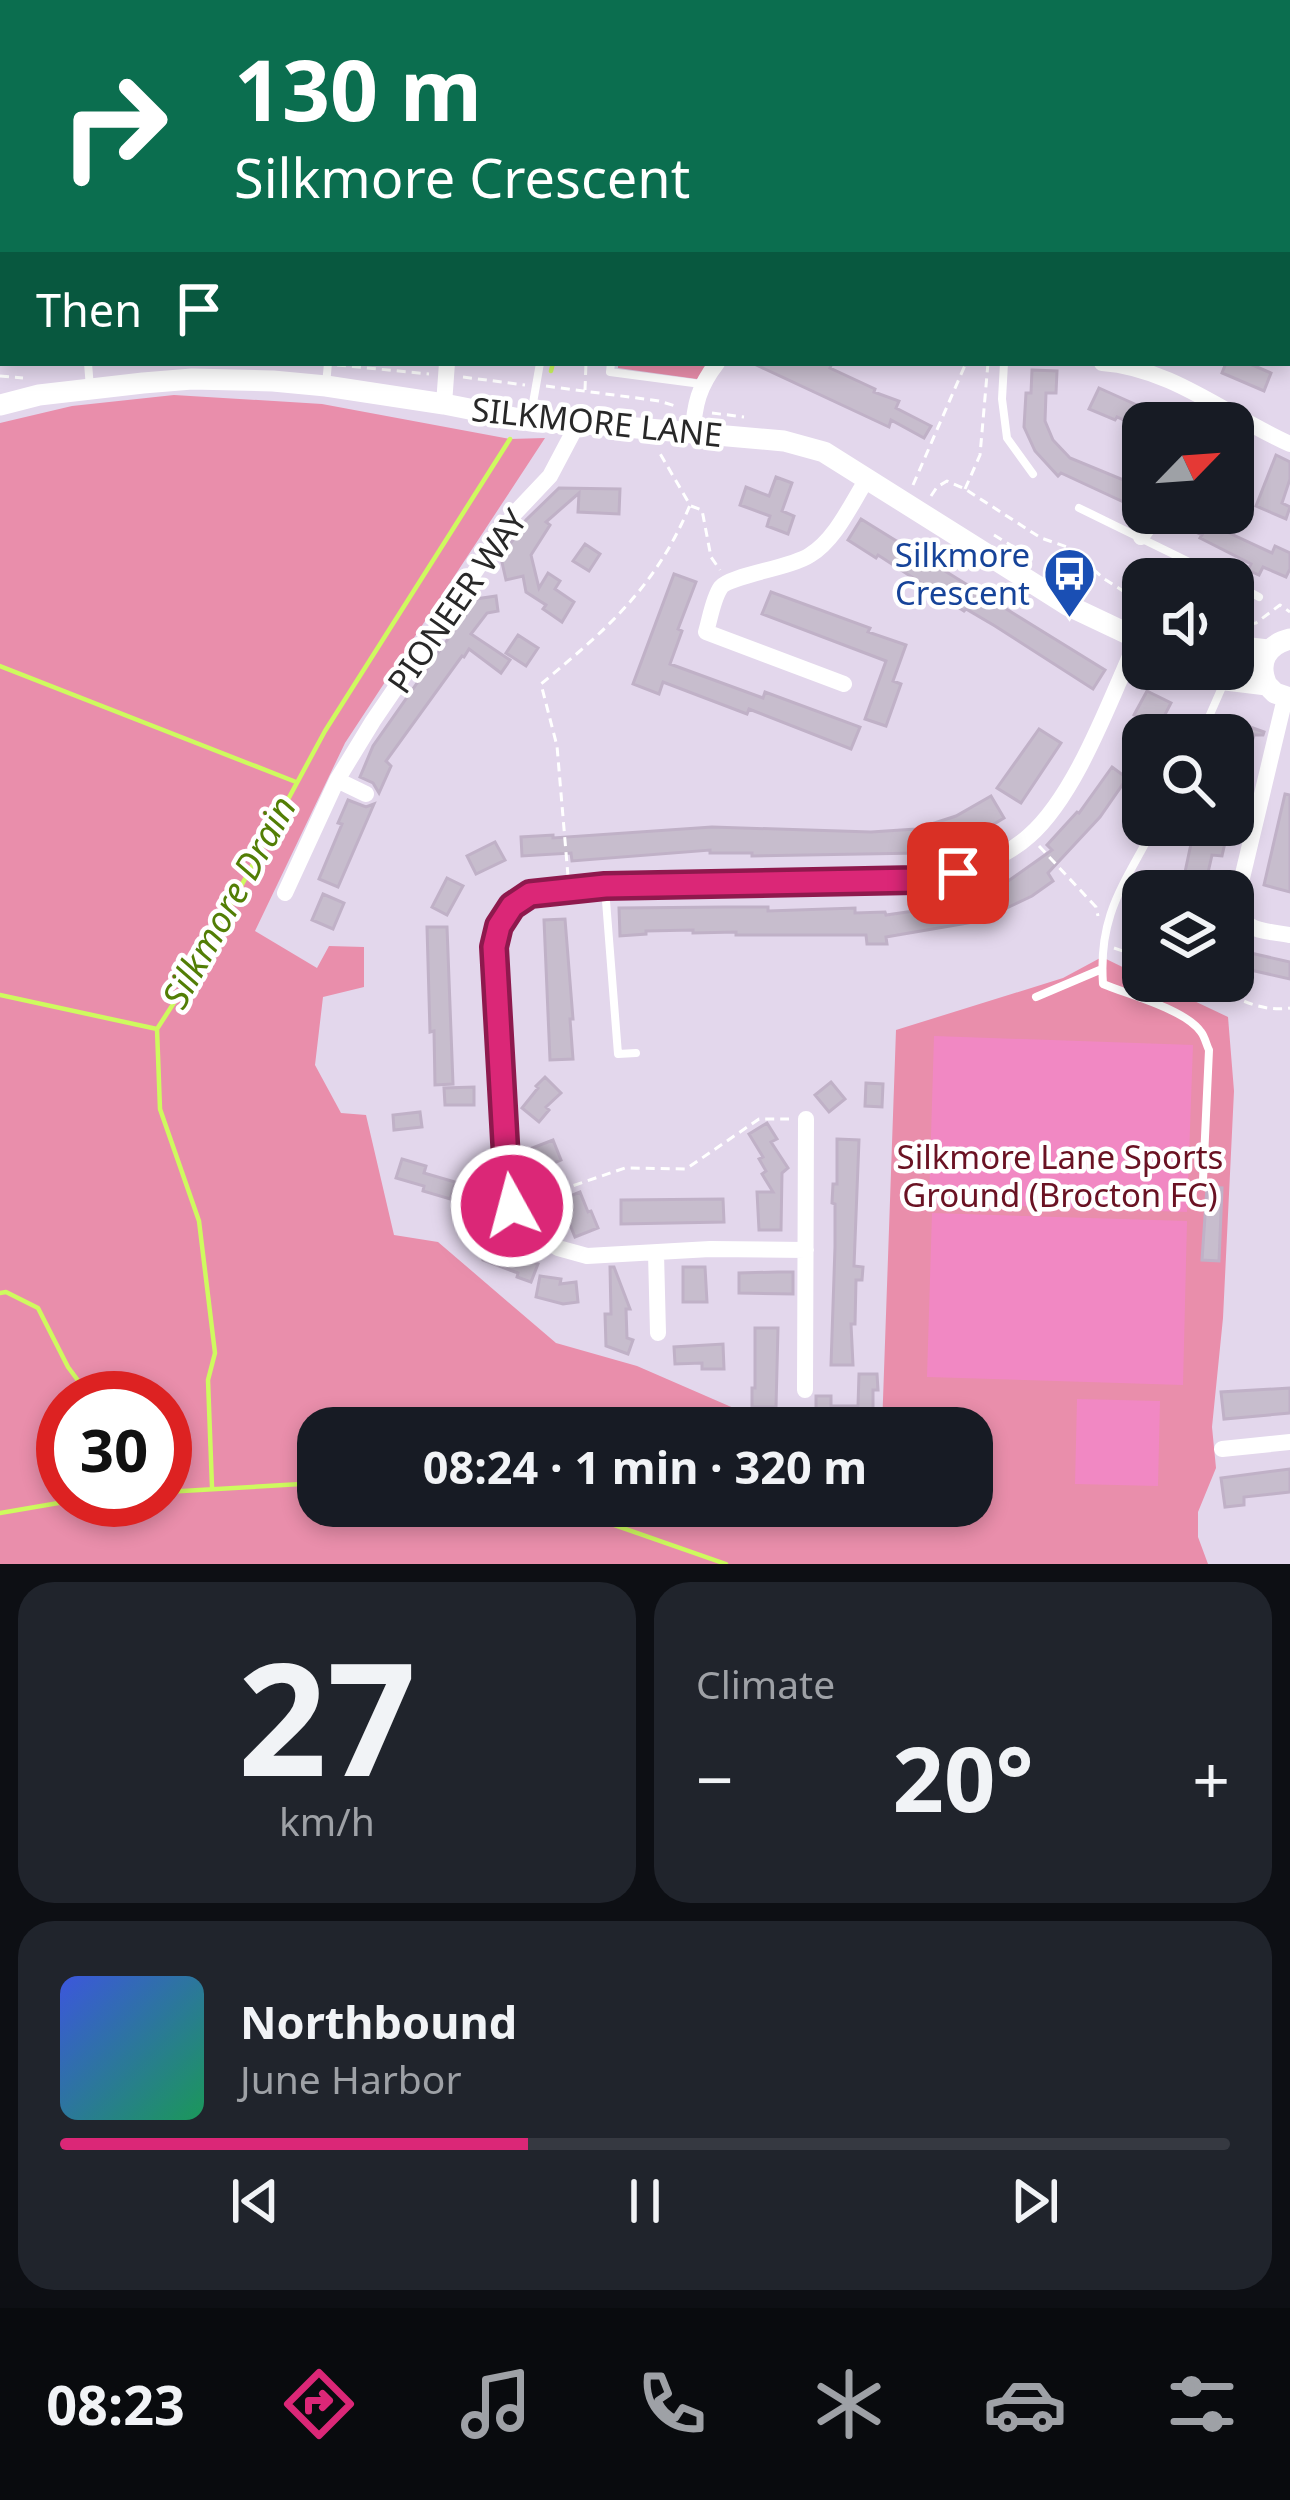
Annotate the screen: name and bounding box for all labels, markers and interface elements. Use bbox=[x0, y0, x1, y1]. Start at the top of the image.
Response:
text: 130 m bbox=[234, 31, 482, 146]
icon: right bbox=[36, 48, 192, 204]
text: Silkmore Crescent bbox=[234, 140, 690, 214]
icon: arrive bbox=[166, 276, 232, 342]
text: Then bbox=[36, 279, 142, 340]
street label: SILKMORE LANE bbox=[469, 386, 725, 457]
north arrow bbox=[1122, 402, 1254, 534]
map controls bbox=[1122, 402, 1254, 1002]
street label: PIONEER WAY bbox=[377, 500, 537, 702]
place label: Silkmore Crescent bbox=[895, 532, 1030, 615]
bus stop icon: Silkmore Crescent bbox=[1041, 546, 1097, 620]
button: sound bbox=[1122, 558, 1254, 690]
button: search bbox=[1122, 714, 1254, 846]
water label: Silkmore Drain bbox=[150, 787, 307, 1017]
pin bbox=[907, 822, 1009, 924]
icon: arrive bbox=[925, 840, 991, 906]
button: layers bbox=[1122, 870, 1254, 1002]
park label: Silkmore Lane Sports Ground (Brocton FC) bbox=[897, 1134, 1223, 1217]
position arrow bbox=[449, 1143, 575, 1269]
speed limit sign: 30 bbox=[36, 1371, 192, 1527]
text: 08:24 · 1 min · 320 m bbox=[423, 1436, 867, 1497]
text: 27 bbox=[238, 1609, 416, 1822]
text: Climate bbox=[696, 1657, 835, 1710]
text: 20° bbox=[892, 1716, 1034, 1838]
text: − bbox=[696, 1733, 734, 1823]
text: + bbox=[1192, 1733, 1230, 1823]
text: km/h bbox=[279, 1794, 375, 1847]
text: Northbound bbox=[240, 1991, 517, 2052]
text: June Harbor bbox=[240, 2052, 462, 2105]
icon: previous bbox=[222, 2168, 288, 2234]
icon: pause bbox=[612, 2168, 678, 2234]
icon: next bbox=[1002, 2168, 1068, 2234]
icon: directions bbox=[277, 2362, 361, 2446]
icon: music bbox=[454, 2362, 538, 2446]
icon: phone bbox=[630, 2362, 714, 2446]
icon: climate bbox=[807, 2362, 891, 2446]
icon: car bbox=[983, 2362, 1067, 2446]
icon: filters bbox=[1160, 2362, 1244, 2446]
text: 08:23 bbox=[46, 2367, 185, 2441]

